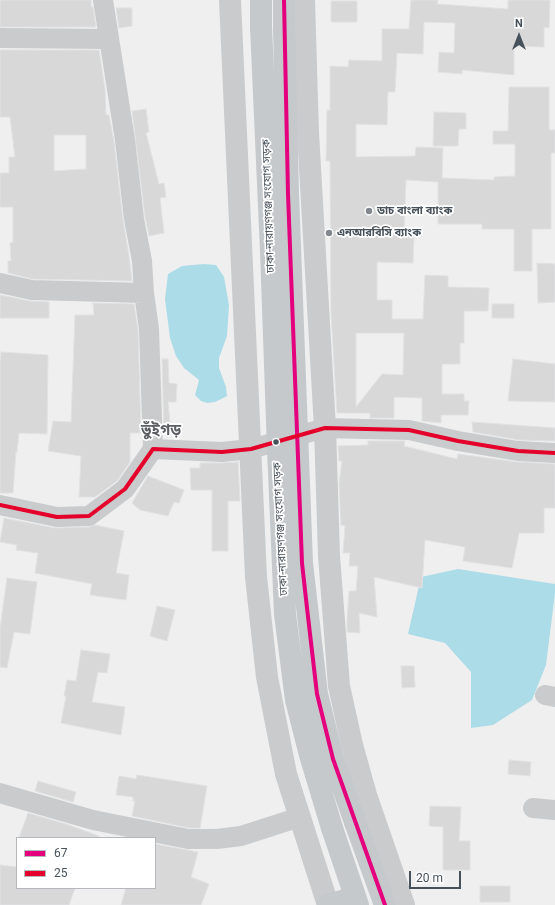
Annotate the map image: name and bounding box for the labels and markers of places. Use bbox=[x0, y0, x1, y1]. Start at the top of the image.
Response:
place label: ডাচ বাংলা ব্যাংক bbox=[377, 204, 452, 218]
marker: ডাচ বাংলা ব্যাংক bbox=[364, 206, 374, 216]
place label: এনআরবিসি ব্যাংক bbox=[337, 226, 421, 240]
marker: এনআরবিসি ব্যাংক bbox=[324, 228, 334, 238]
unlabelled marker bbox=[271, 437, 281, 447]

